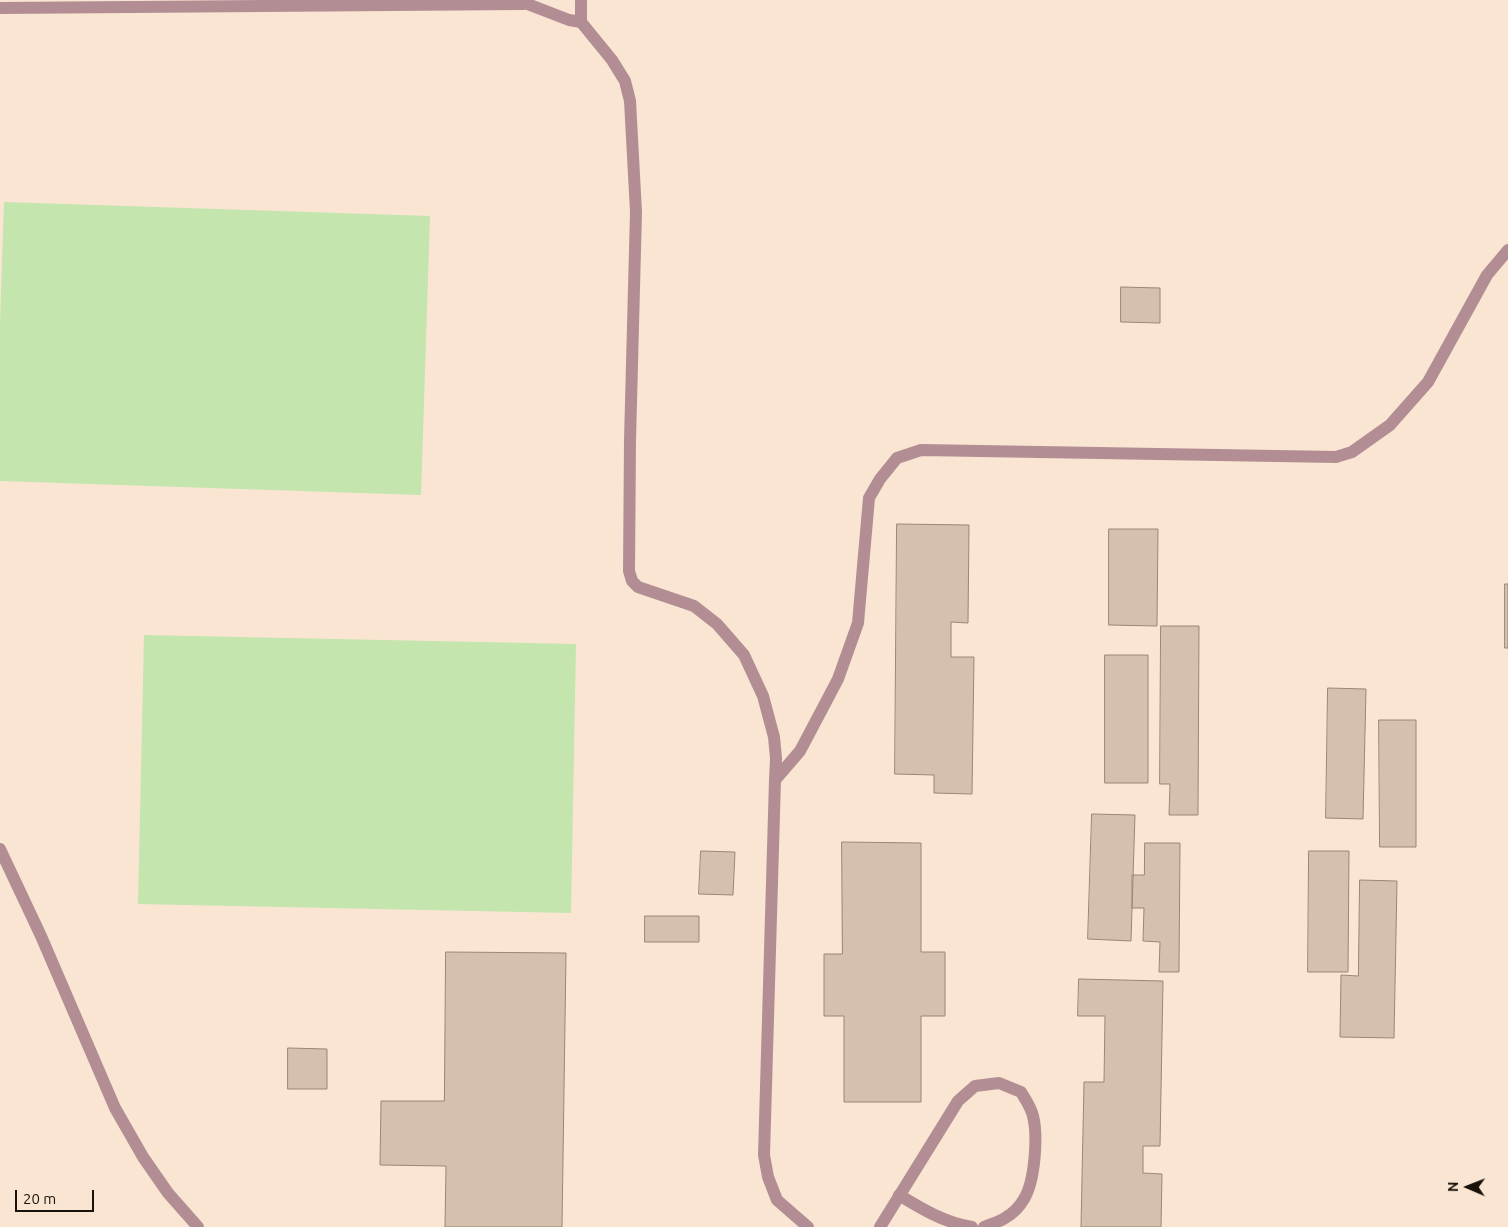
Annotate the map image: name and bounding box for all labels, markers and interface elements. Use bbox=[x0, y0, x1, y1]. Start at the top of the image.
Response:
north arrow bbox=[1443, 1162, 1493, 1212]
scale bar bbox=[18, 1180, 96, 1212]
text: N bbox=[1445, 1181, 1461, 1192]
text: 20 m bbox=[23, 1190, 56, 1207]

